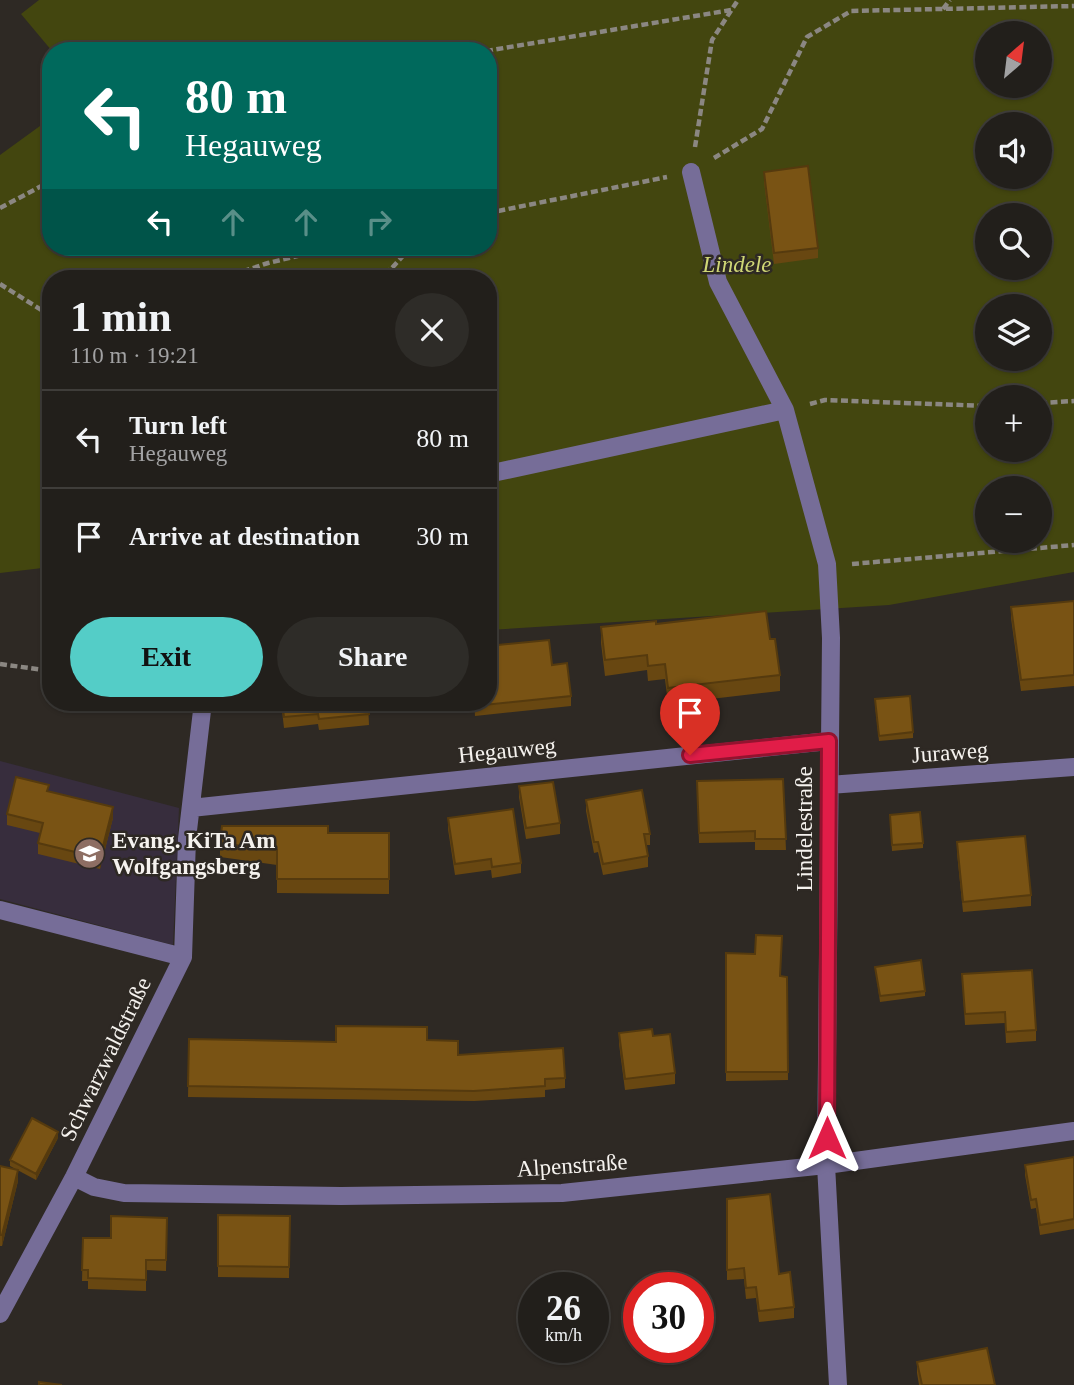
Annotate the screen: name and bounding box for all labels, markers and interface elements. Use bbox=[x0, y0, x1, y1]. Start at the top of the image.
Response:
north arrow bbox=[975, 21, 1052, 98]
map controls bbox=[975, 21, 1052, 553]
text: 80 m bbox=[185, 69, 287, 124]
icon: left bbox=[70, 70, 161, 161]
button: sound bbox=[975, 112, 1052, 189]
text: Hegauweg bbox=[185, 127, 322, 163]
icon: left bbox=[141, 203, 179, 241]
icon: ahead bbox=[214, 203, 252, 241]
icon: ahead bbox=[287, 203, 325, 241]
icon: right bbox=[360, 203, 398, 241]
button: search bbox=[975, 203, 1052, 280]
park label: Lindele bbox=[702, 252, 772, 277]
button: close bbox=[395, 293, 469, 367]
text: 1 min bbox=[70, 294, 172, 340]
button: layers bbox=[975, 294, 1052, 371]
text: 110 m · 19:21 bbox=[70, 343, 199, 368]
button: + bbox=[975, 385, 1052, 462]
text: Turn left bbox=[129, 411, 227, 440]
icon: left bbox=[70, 420, 108, 458]
text: 80 m bbox=[416, 424, 469, 453]
text: Hegauweg bbox=[129, 441, 227, 466]
button: − bbox=[975, 476, 1052, 553]
icon: arrive bbox=[70, 518, 108, 556]
text: Arrive at destination bbox=[129, 522, 360, 551]
text: 30 m bbox=[416, 522, 469, 551]
button: Exit bbox=[70, 617, 263, 697]
button: Share bbox=[277, 617, 469, 697]
pin bbox=[660, 683, 720, 755]
icon: arrive bbox=[671, 694, 709, 732]
street label: Hegauweg bbox=[457, 733, 558, 768]
street label: Juraweg bbox=[911, 737, 990, 768]
street label: Lindelestraße bbox=[792, 766, 817, 892]
place label: Evang. KiTa Am Wolfgangsberg bbox=[112, 828, 275, 879]
school or university icon: Evang. KiTa Am Wolfgangsberg bbox=[72, 836, 106, 870]
street label: Schwarzwaldstraße bbox=[55, 973, 156, 1145]
position arrow bbox=[790, 1101, 864, 1175]
street label: Alpenstraße bbox=[516, 1149, 628, 1182]
speed limit sign: 30 bbox=[623, 1272, 714, 1363]
text: 26 bbox=[546, 1289, 581, 1328]
text: km/h bbox=[545, 1325, 582, 1345]

